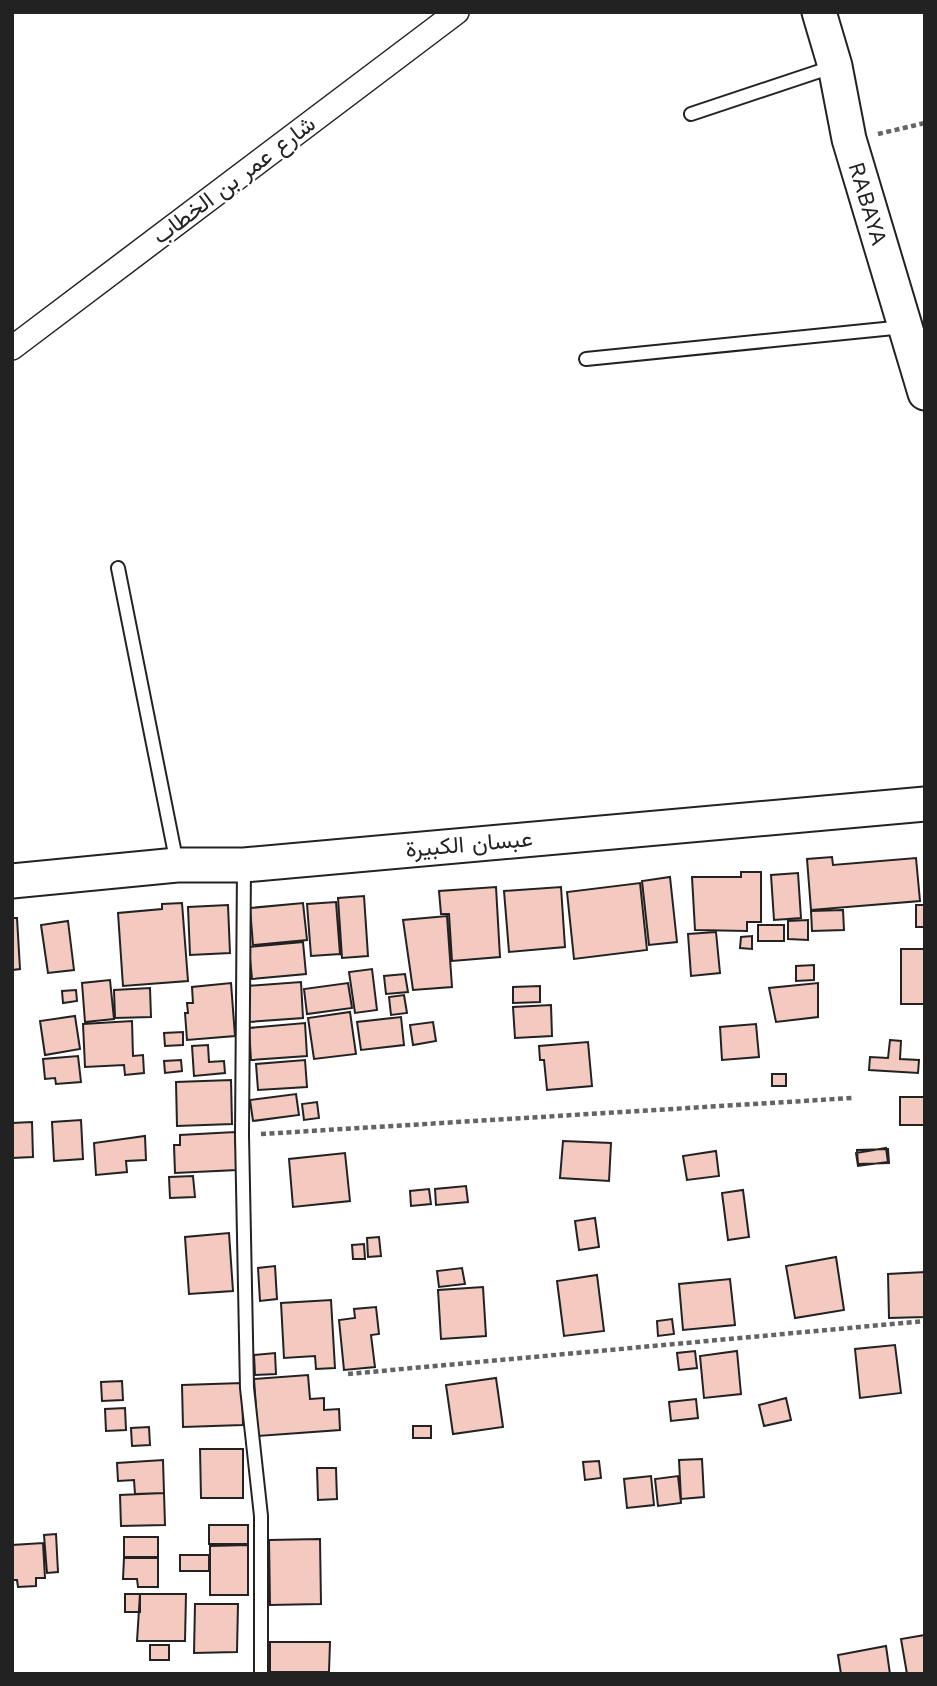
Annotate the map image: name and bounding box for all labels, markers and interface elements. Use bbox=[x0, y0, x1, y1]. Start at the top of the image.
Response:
street label: شارع عمر بن الخطاب bbox=[147, 110, 322, 252]
street label: RABAYA bbox=[843, 159, 894, 249]
street label: عبسان الكبيرة bbox=[404, 825, 534, 864]

